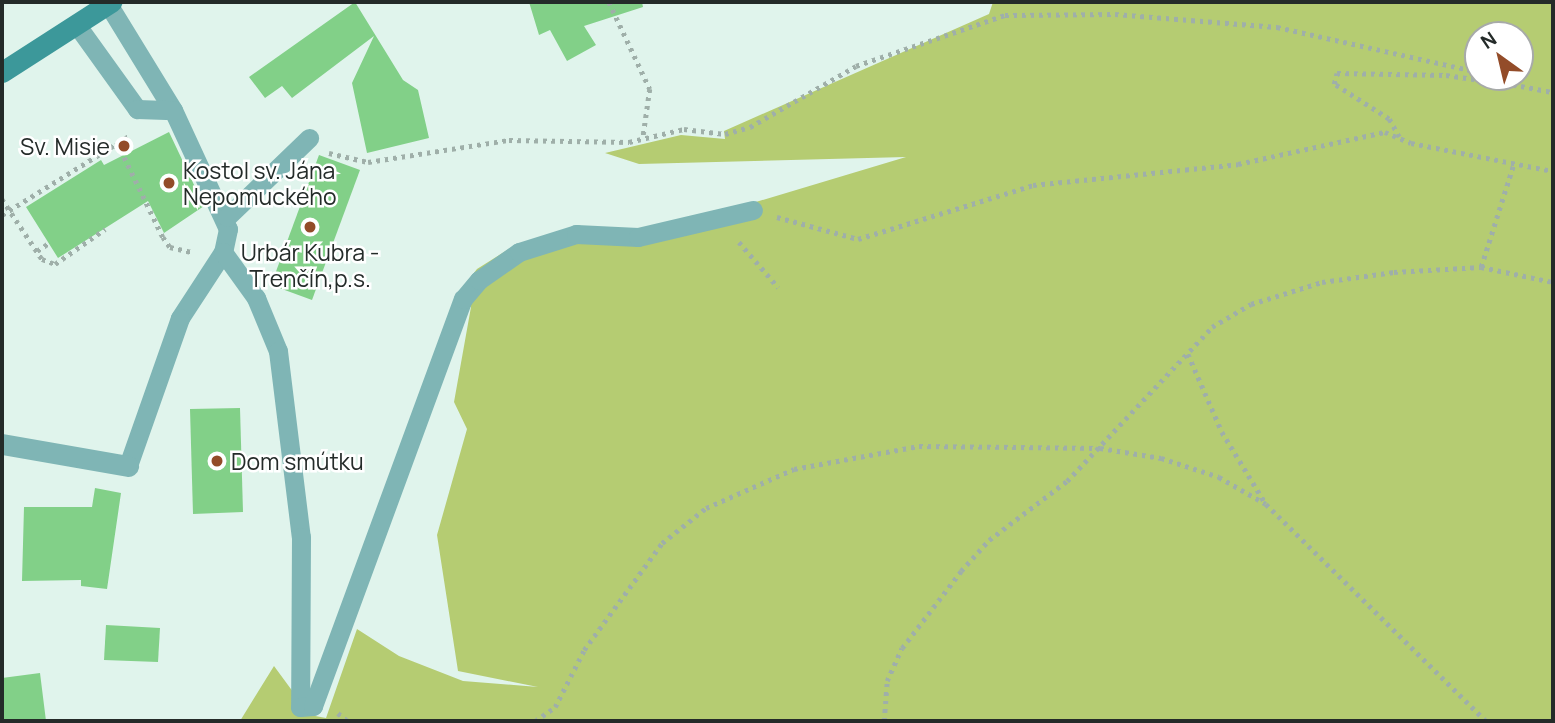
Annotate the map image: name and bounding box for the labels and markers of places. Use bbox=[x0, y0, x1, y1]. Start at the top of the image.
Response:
place label: Sv. Misie bbox=[20, 132, 110, 160]
marker: Sv. Misie bbox=[116, 138, 132, 154]
place label: Kostol sv. Jána Nepomuckého bbox=[183, 156, 337, 210]
marker: Kostol sv. Jána Nepomuckého bbox=[161, 175, 177, 191]
marker: Urbár Kubra - Trenčín,p.s. bbox=[302, 219, 318, 235]
place label: Urbár Kubra - Trenčín,p.s. bbox=[241, 238, 379, 292]
place label: Dom smútku bbox=[231, 447, 364, 475]
marker: Dom smútku bbox=[209, 453, 225, 469]

